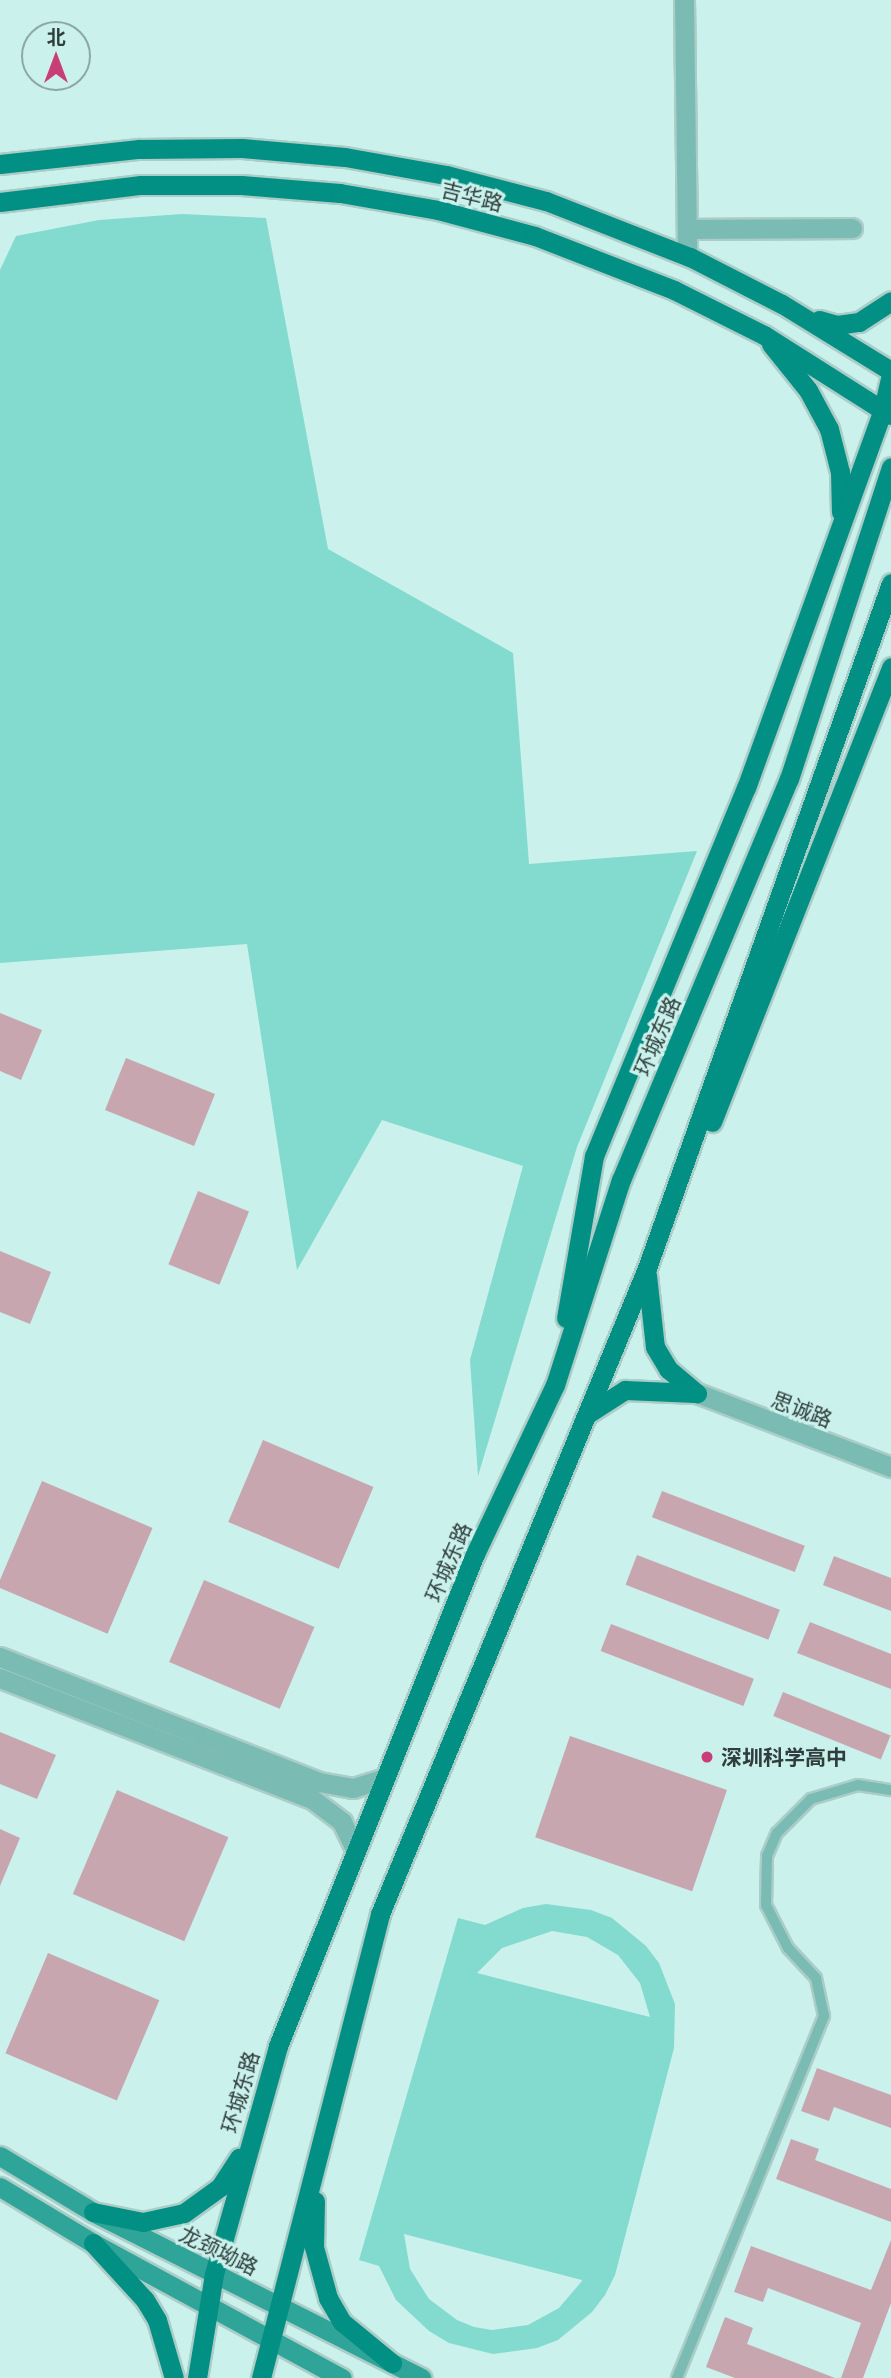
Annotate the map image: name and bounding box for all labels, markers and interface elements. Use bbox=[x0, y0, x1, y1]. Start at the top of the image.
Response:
north arrow bbox=[21, 21, 91, 91]
text: 北 bbox=[46, 24, 66, 50]
street label: 吉华路 bbox=[438, 176, 506, 216]
street label: 环城东路 bbox=[629, 992, 685, 1080]
street label: 思诚路 bbox=[768, 1386, 836, 1432]
street label: 环城东路 bbox=[420, 1518, 476, 1606]
place label: 深圳科学高中 bbox=[721, 1744, 847, 1770]
marker: 深圳科学高中 bbox=[699, 1749, 715, 1765]
street label: 环城东路 bbox=[216, 2048, 264, 2136]
street label: 龙颈坳路 bbox=[176, 2220, 262, 2280]

